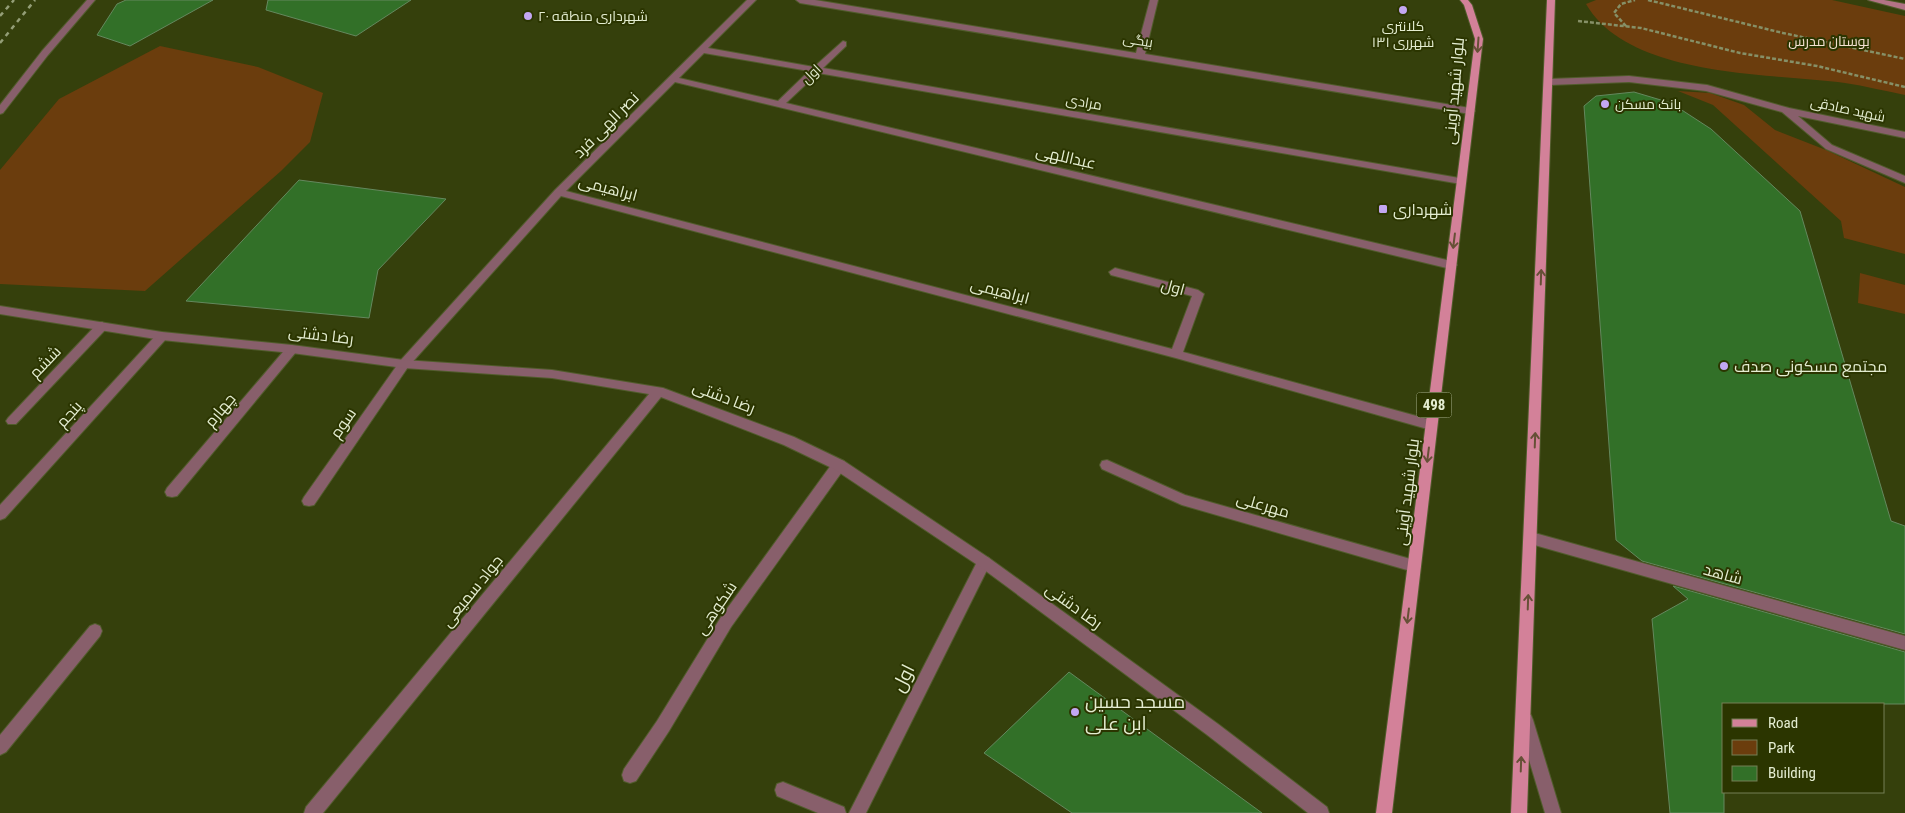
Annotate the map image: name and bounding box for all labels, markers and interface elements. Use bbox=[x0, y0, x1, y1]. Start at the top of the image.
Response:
marker: کلانتری ۱۳۱ شهرری bbox=[1397, 4, 1409, 16]
place label: شهرداری منطقه ۲۰ bbox=[538, 8, 648, 24]
marker: شهرداری منطقه ۲۰ bbox=[522, 10, 534, 22]
place label: کلانتری ۱۳۱ شهرری bbox=[1372, 18, 1434, 50]
street label: بیگی bbox=[1122, 30, 1154, 50]
park label: بوستان مدرس bbox=[1788, 33, 1870, 49]
street label: بلوار شهید آوینی bbox=[1440, 37, 1469, 145]
one-way arrow bbox=[1473, 37, 1482, 53]
street label: اول bbox=[798, 61, 825, 88]
street label: نصر الهی فرد bbox=[569, 88, 644, 163]
street label: مرادی bbox=[1065, 91, 1103, 113]
street label: شهید صادقی bbox=[1809, 93, 1887, 125]
place label: بانک مسکن bbox=[1615, 96, 1681, 112]
marker: بانک مسکن bbox=[1599, 98, 1611, 110]
street label: عبداللهی bbox=[1034, 141, 1098, 174]
street label: ابراهیمی bbox=[576, 171, 639, 206]
place label: شهرداری bbox=[1393, 200, 1452, 220]
marker: شهرداری bbox=[1377, 203, 1389, 215]
one-way arrow bbox=[1449, 233, 1459, 249]
one-way arrow bbox=[1536, 269, 1546, 286]
street label: ابراهیمی bbox=[968, 274, 1031, 309]
street label: اول bbox=[1159, 275, 1187, 300]
street label: رضا دشتی bbox=[287, 322, 355, 349]
street label: ششم bbox=[25, 342, 66, 383]
place label: مجتمع مسکونی صدف bbox=[1734, 357, 1887, 378]
marker: مجتمع مسکونی صدف bbox=[1718, 360, 1730, 372]
street label: رضا دشتی bbox=[690, 376, 758, 419]
street label: چهارم bbox=[200, 389, 241, 432]
road number: 498 bbox=[1416, 392, 1452, 418]
street label: پنجم bbox=[52, 396, 88, 433]
street label: سوم bbox=[326, 404, 362, 443]
one-way arrow bbox=[1530, 432, 1539, 448]
street label: بلوار شهید آوینی bbox=[1391, 437, 1424, 547]
one-way arrow bbox=[1423, 446, 1433, 462]
street label: مهرعلی bbox=[1234, 488, 1292, 523]
street label: جواد سمیعی bbox=[437, 551, 508, 631]
street label: شاهد bbox=[1702, 559, 1744, 589]
street label: شکوهی bbox=[691, 578, 741, 639]
street label: رضا دشتی bbox=[1041, 579, 1106, 634]
one-way arrow bbox=[1523, 594, 1533, 610]
one-way arrow bbox=[1403, 608, 1413, 624]
street label: اول bbox=[886, 660, 920, 696]
place label: مسجد حسین ابن علی bbox=[1085, 690, 1185, 735]
legend bbox=[1722, 703, 1885, 793]
marker: مسجد حسین ابن علی bbox=[1069, 706, 1081, 718]
text: Road bbox=[1768, 714, 1798, 732]
text: Park bbox=[1768, 739, 1795, 757]
one-way arrow bbox=[1517, 757, 1526, 773]
text: Building bbox=[1768, 764, 1816, 782]

